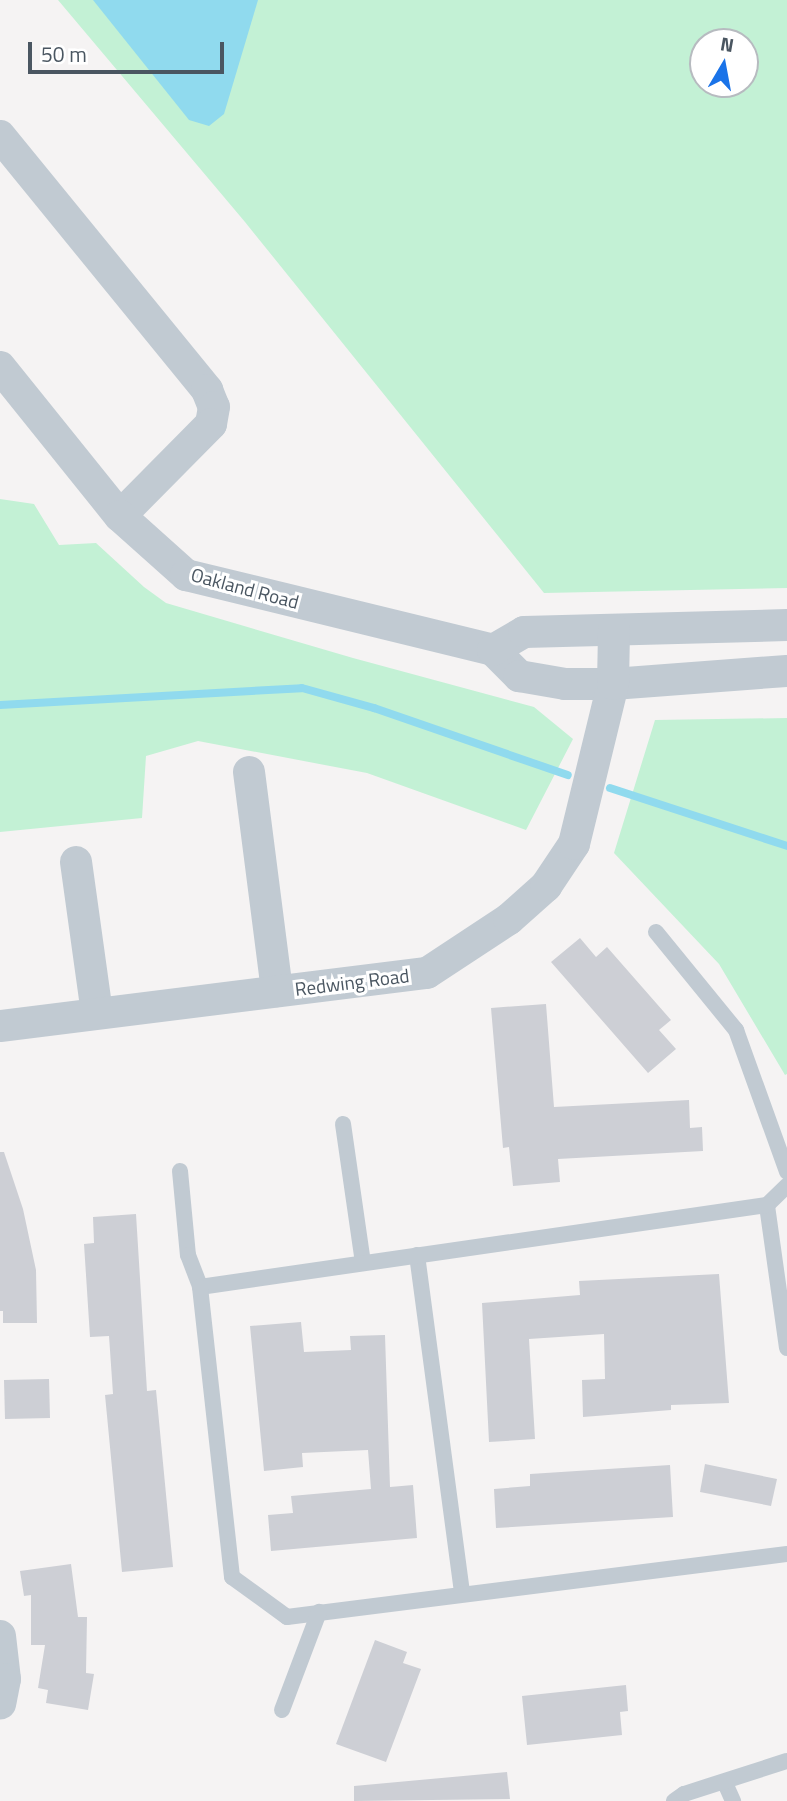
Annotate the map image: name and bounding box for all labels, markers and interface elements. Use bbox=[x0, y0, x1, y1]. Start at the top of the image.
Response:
scale bar bbox=[32, 28, 228, 72]
north arrow bbox=[689, 28, 759, 98]
text: N bbox=[718, 28, 736, 59]
text: 50 m bbox=[41, 38, 87, 70]
street label: Oakland Road bbox=[189, 563, 301, 613]
street label: Redwing Road bbox=[293, 964, 411, 1000]

